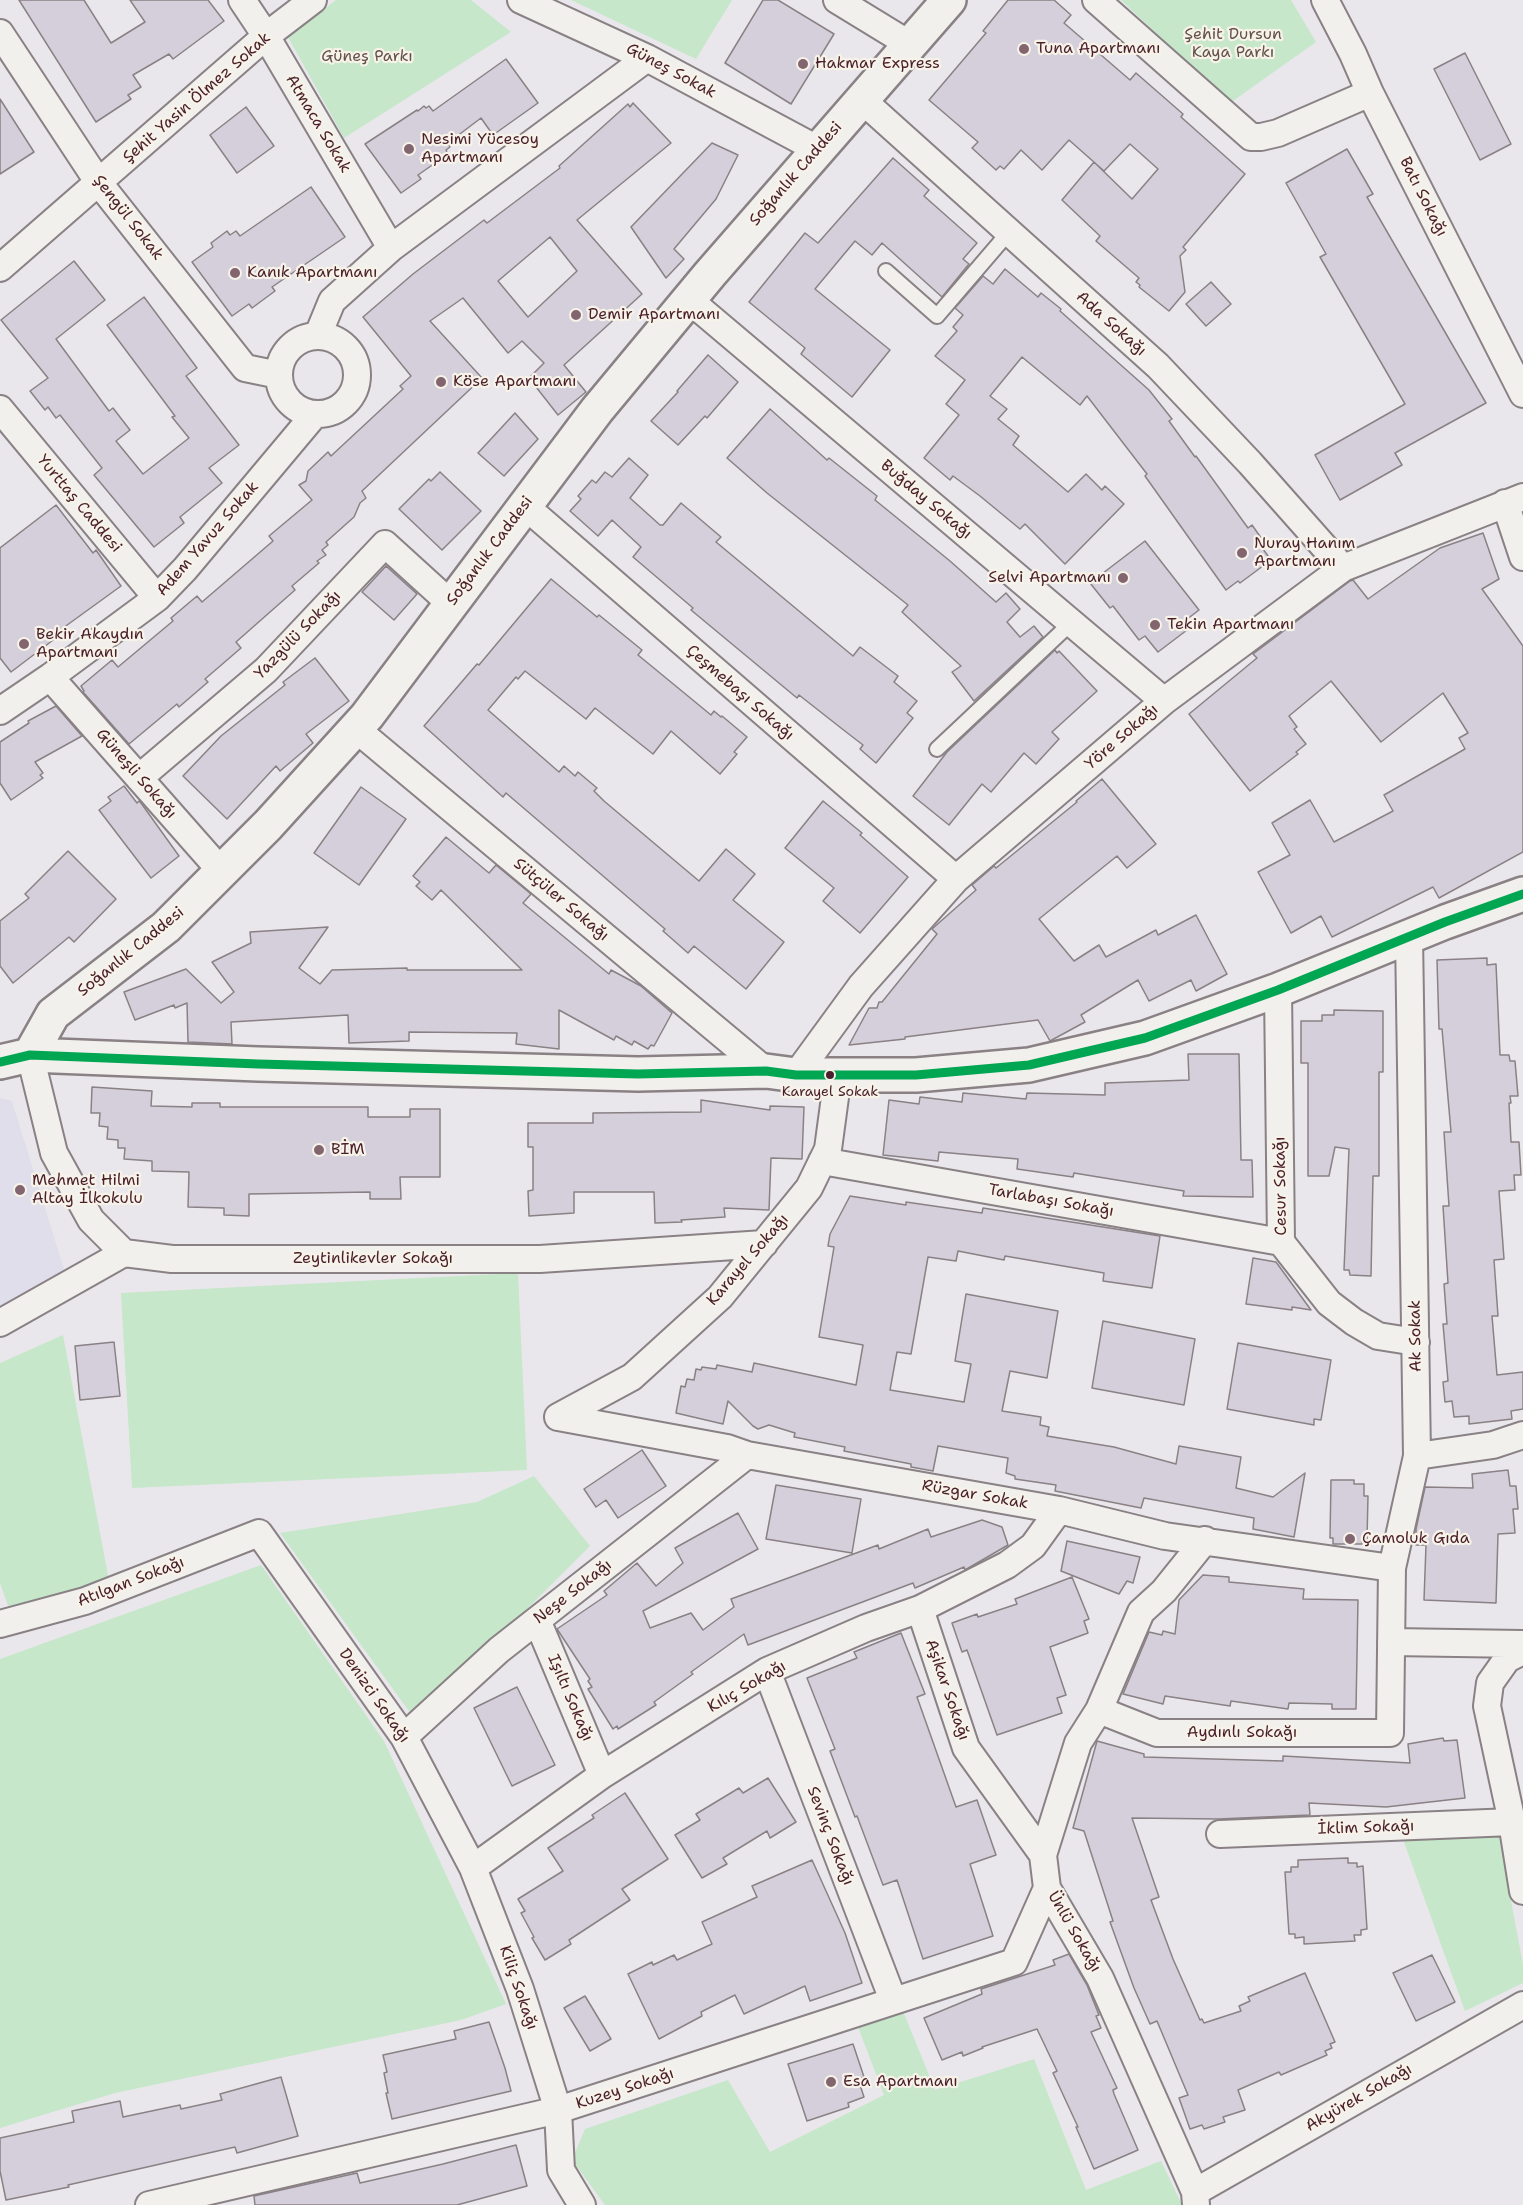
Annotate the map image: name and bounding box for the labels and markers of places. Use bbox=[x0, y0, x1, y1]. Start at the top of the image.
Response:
place label: Tuna Apartmanı bbox=[1036, 39, 1160, 59]
marker: Tuna Apartmanı bbox=[1017, 42, 1031, 56]
place label: Hakmar Express bbox=[815, 54, 940, 74]
marker: Hakmar Express bbox=[796, 57, 810, 71]
place label: Nesimi Yücesoy Apartmanı bbox=[421, 130, 539, 168]
marker: Nesimi Yücesoy Apartmanı bbox=[402, 142, 416, 156]
place label: Kanık Apartmanı bbox=[247, 263, 377, 283]
marker: Kanık Apartmanı bbox=[228, 266, 242, 280]
place label: Demir Apartmanı bbox=[588, 305, 720, 325]
marker: Demir Apartmanı bbox=[569, 308, 583, 322]
place label: Köse Apartmanı bbox=[453, 372, 577, 392]
marker: Köse Apartmanı bbox=[434, 375, 448, 389]
place label: Nuray Hanım Apartmanı bbox=[1254, 534, 1355, 572]
marker: Nuray Hanım Apartmanı bbox=[1235, 546, 1249, 560]
place label: Selvi Apartmanı bbox=[988, 568, 1111, 588]
marker: Selvi Apartmanı bbox=[1116, 571, 1130, 585]
place label: Tekin Apartmanı bbox=[1167, 615, 1294, 635]
marker: Tekin Apartmanı bbox=[1148, 618, 1162, 632]
place label: Bekir Akaydın Apartmanı bbox=[36, 625, 144, 663]
marker: Bekir Akaydın Apartmanı bbox=[17, 637, 31, 651]
marker: Karayel Sokak bbox=[824, 1069, 836, 1081]
place label: Karayel Sokak bbox=[782, 1084, 878, 1100]
place label: BİM bbox=[331, 1140, 365, 1160]
marker: BİM bbox=[312, 1143, 326, 1157]
place label: Mehmet Hilmi Altay İlkokulu bbox=[32, 1171, 143, 1209]
marker: Mehmet Hilmi Altay İlkokulu bbox=[13, 1183, 27, 1197]
place label: Çamoluk Gıda bbox=[1362, 1529, 1470, 1549]
marker: Çamoluk Gıda bbox=[1343, 1532, 1357, 1546]
place label: Esa Apartmanı bbox=[843, 2072, 958, 2092]
marker: Esa Apartmanı bbox=[824, 2075, 838, 2089]

